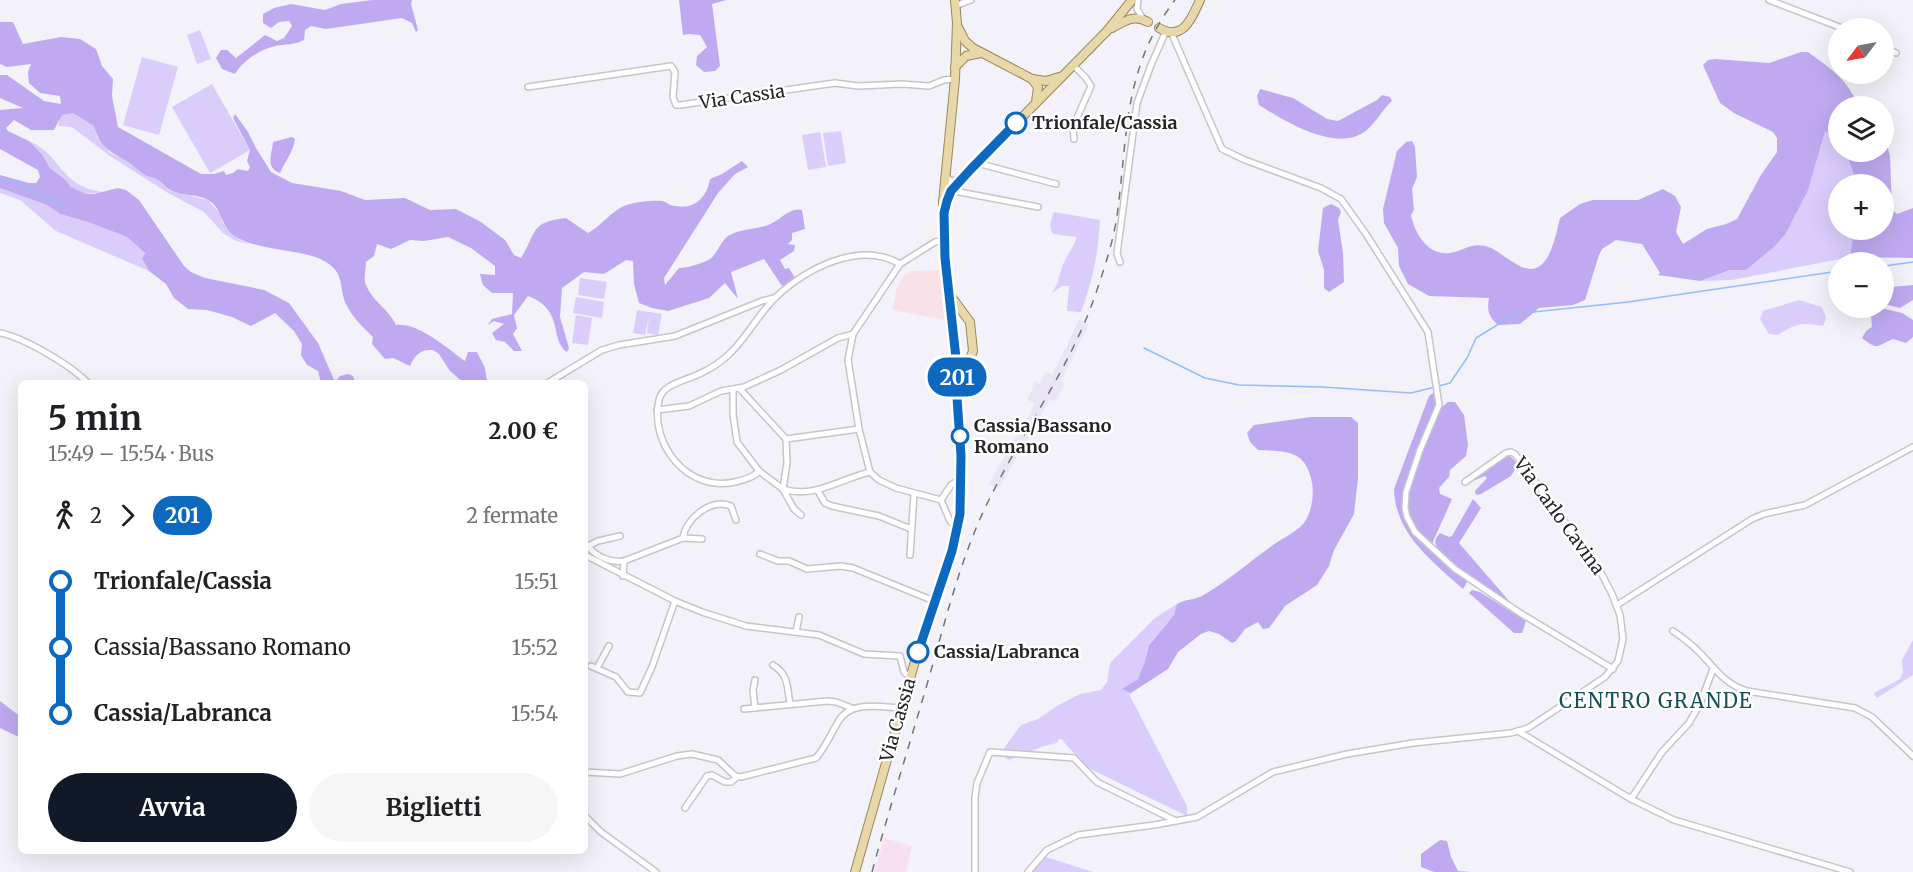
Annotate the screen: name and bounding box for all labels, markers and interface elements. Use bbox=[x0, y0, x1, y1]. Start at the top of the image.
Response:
north arrow bbox=[1828, 18, 1894, 84]
map controls bbox=[1828, 18, 1894, 318]
street label: Via Cassia bbox=[697, 79, 787, 114]
button: layers bbox=[1828, 96, 1894, 162]
place label: Trionfale/Cassia bbox=[1032, 111, 1178, 134]
marker: Trionfale/Cassia bbox=[1005, 112, 1027, 134]
button: + bbox=[1828, 174, 1894, 240]
button: − bbox=[1828, 252, 1894, 318]
line badge: 201 bbox=[922, 358, 992, 397]
text: 201 bbox=[940, 364, 974, 391]
text: 5 min bbox=[48, 398, 142, 439]
place label: Cassia/Bassano Romano bbox=[974, 414, 1112, 458]
text: 2.00 € bbox=[489, 417, 558, 445]
marker: Cassia/Bassano Romano bbox=[951, 427, 969, 445]
text: 15:49 – 15:54 · Bus bbox=[48, 441, 214, 466]
street label: Via Carlo Cavina bbox=[1508, 451, 1610, 579]
icon: walk bbox=[48, 499, 81, 532]
icon: forward bbox=[111, 499, 144, 532]
text: 201 bbox=[165, 502, 200, 529]
text: 2 bbox=[90, 503, 102, 528]
text: 2 fermate bbox=[466, 503, 558, 528]
text: Trionfale/Cassia bbox=[94, 567, 272, 595]
text: 15:51 bbox=[515, 569, 558, 594]
text: Cassia/Bassano Romano bbox=[94, 633, 351, 661]
text: 15:52 bbox=[512, 635, 558, 660]
place label: Cassia/Labranca bbox=[934, 640, 1080, 663]
marker: Cassia/Labranca bbox=[907, 641, 929, 663]
street label: Via Cassia bbox=[874, 675, 921, 765]
district label: CENTRO GRANDE bbox=[1559, 688, 1753, 713]
text: Cassia/Labranca bbox=[94, 699, 272, 727]
text: 15:54 bbox=[511, 701, 558, 726]
button: Avvia bbox=[48, 773, 297, 842]
button: Biglietti bbox=[309, 773, 558, 842]

